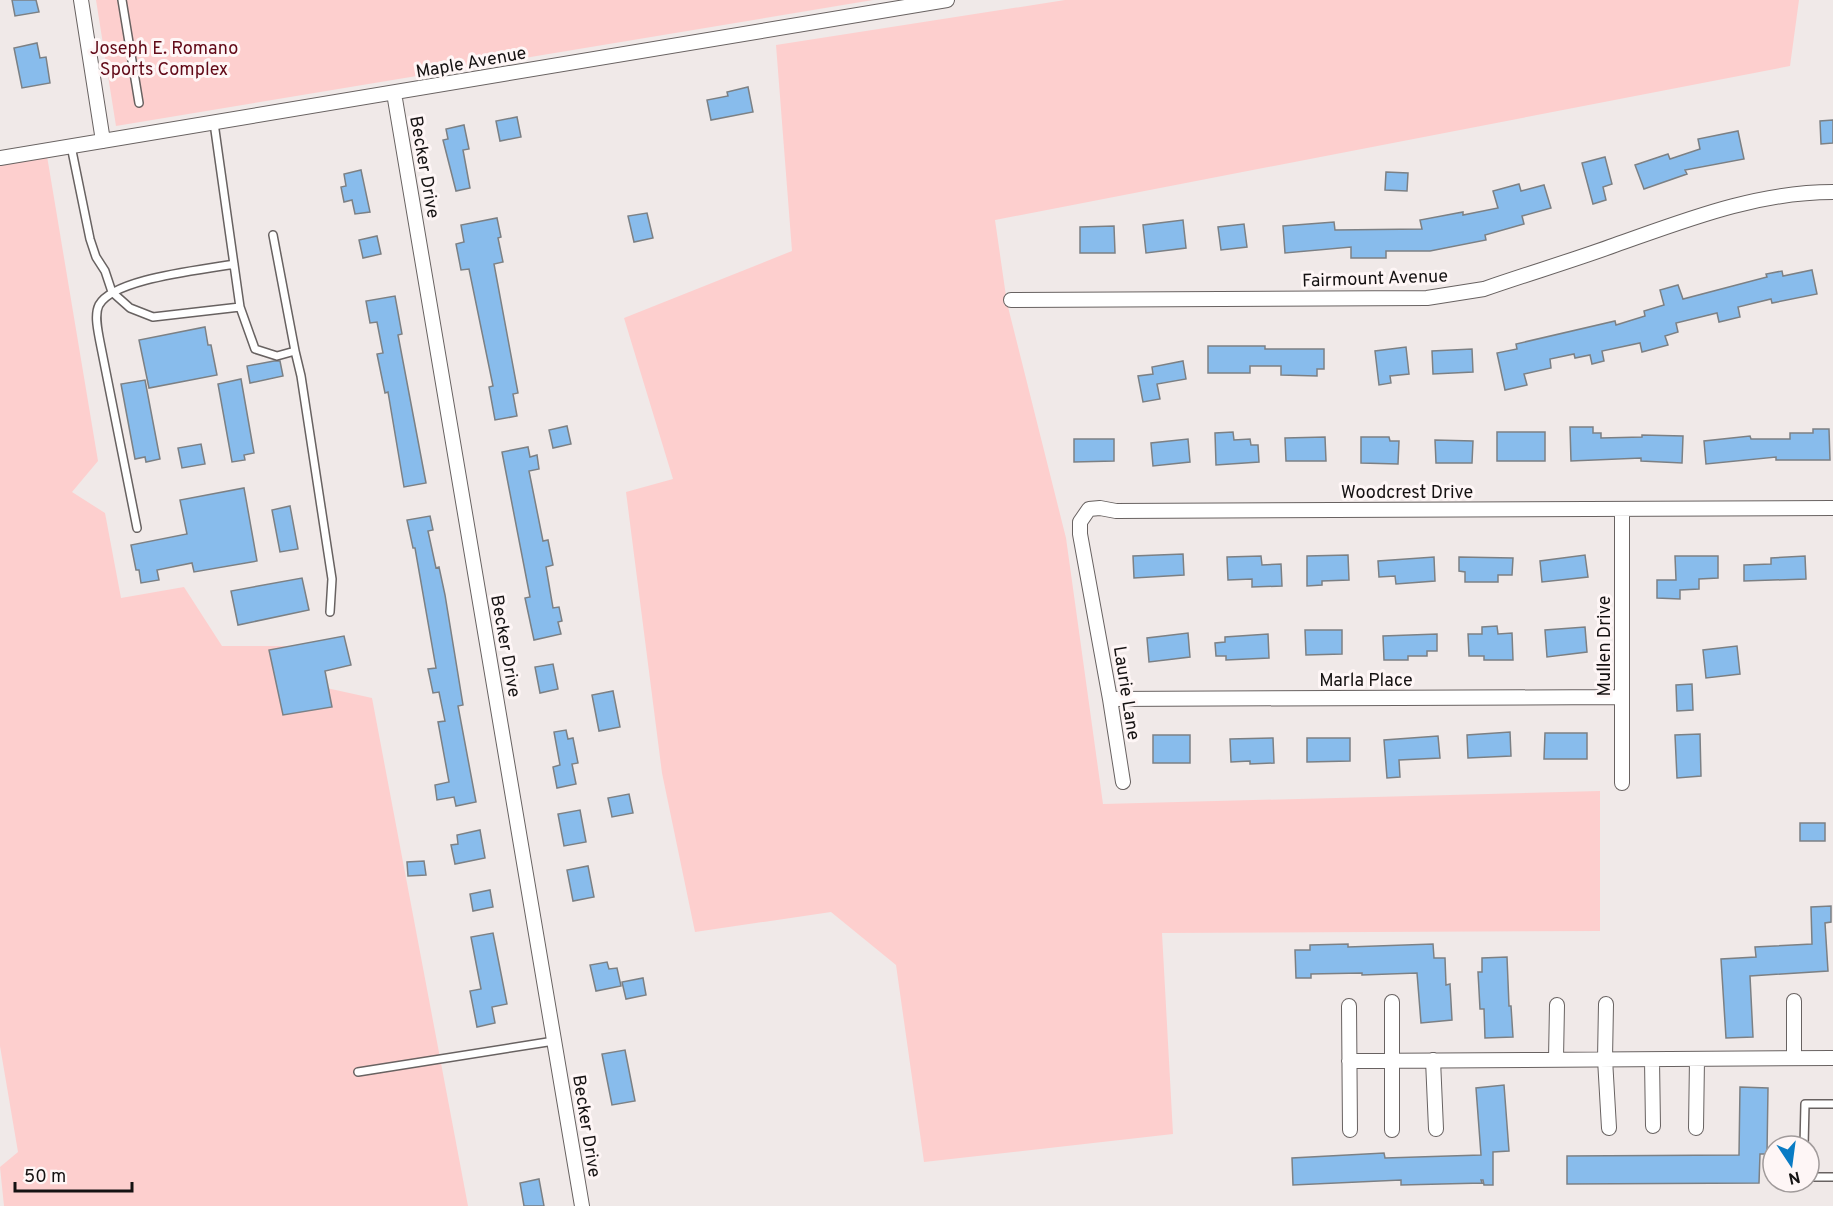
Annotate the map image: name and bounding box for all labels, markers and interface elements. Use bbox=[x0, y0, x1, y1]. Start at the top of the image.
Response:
park label: Joseph E. Romano Sports Complex bbox=[90, 38, 238, 82]
street label: Maple Avenue bbox=[414, 42, 528, 85]
street label: Becker Drive bbox=[403, 114, 444, 220]
street label: Fairmount Avenue bbox=[1302, 265, 1448, 294]
street label: Woodcrest Drive bbox=[1341, 482, 1473, 505]
street label: Becker Drive bbox=[484, 593, 525, 699]
street label: Mullen Drive bbox=[1594, 596, 1617, 696]
street label: Laurie Lane bbox=[1107, 644, 1144, 742]
street label: Marla Place bbox=[1319, 670, 1413, 693]
street label: Becker Drive bbox=[566, 1073, 605, 1179]
north arrow bbox=[1761, 1134, 1821, 1194]
scale bar bbox=[15, 1155, 132, 1193]
text: 50 m bbox=[24, 1166, 66, 1189]
text: N bbox=[1786, 1166, 1802, 1188]

